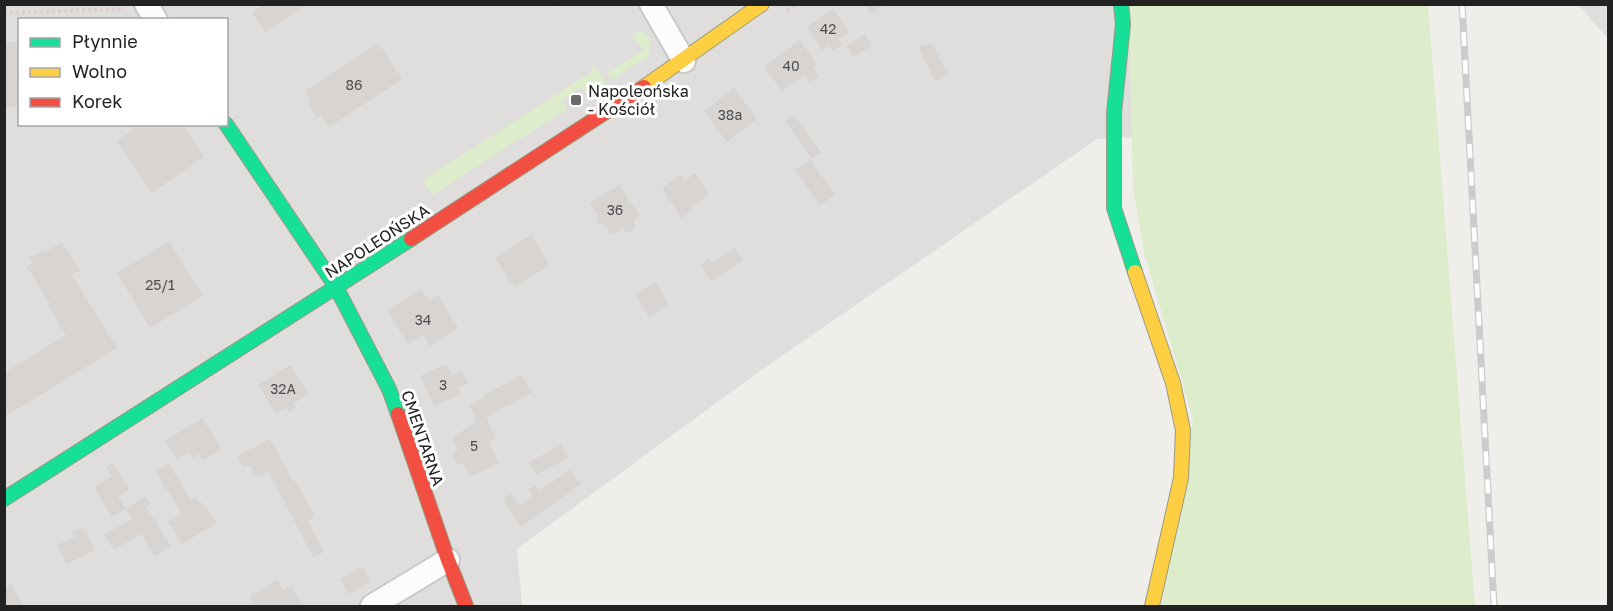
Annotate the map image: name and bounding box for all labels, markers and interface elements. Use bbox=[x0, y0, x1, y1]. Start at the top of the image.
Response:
legend bbox=[18, 18, 228, 126]
house number: 42 bbox=[820, 20, 836, 37]
text: Płynnie bbox=[72, 30, 138, 52]
house number: 40 bbox=[782, 57, 800, 74]
text: Wolno bbox=[72, 60, 127, 82]
house number: 86 bbox=[345, 76, 363, 93]
place label: Napoleońska - Kościół bbox=[588, 81, 689, 119]
text: Korek bbox=[72, 90, 122, 112]
marker: Napoleońska - Kościół bbox=[569, 93, 583, 107]
house number: 38a bbox=[718, 106, 742, 123]
street label: NAPOLEOŃSKA bbox=[321, 200, 433, 282]
house number: 36 bbox=[607, 201, 623, 218]
house number: 25/1 bbox=[145, 276, 175, 293]
house number: 34 bbox=[415, 311, 431, 328]
house number: 3 bbox=[439, 376, 447, 393]
house number: 32A bbox=[270, 380, 296, 397]
street label: CMENTARNA bbox=[397, 388, 449, 489]
house number: 5 bbox=[470, 437, 478, 454]

